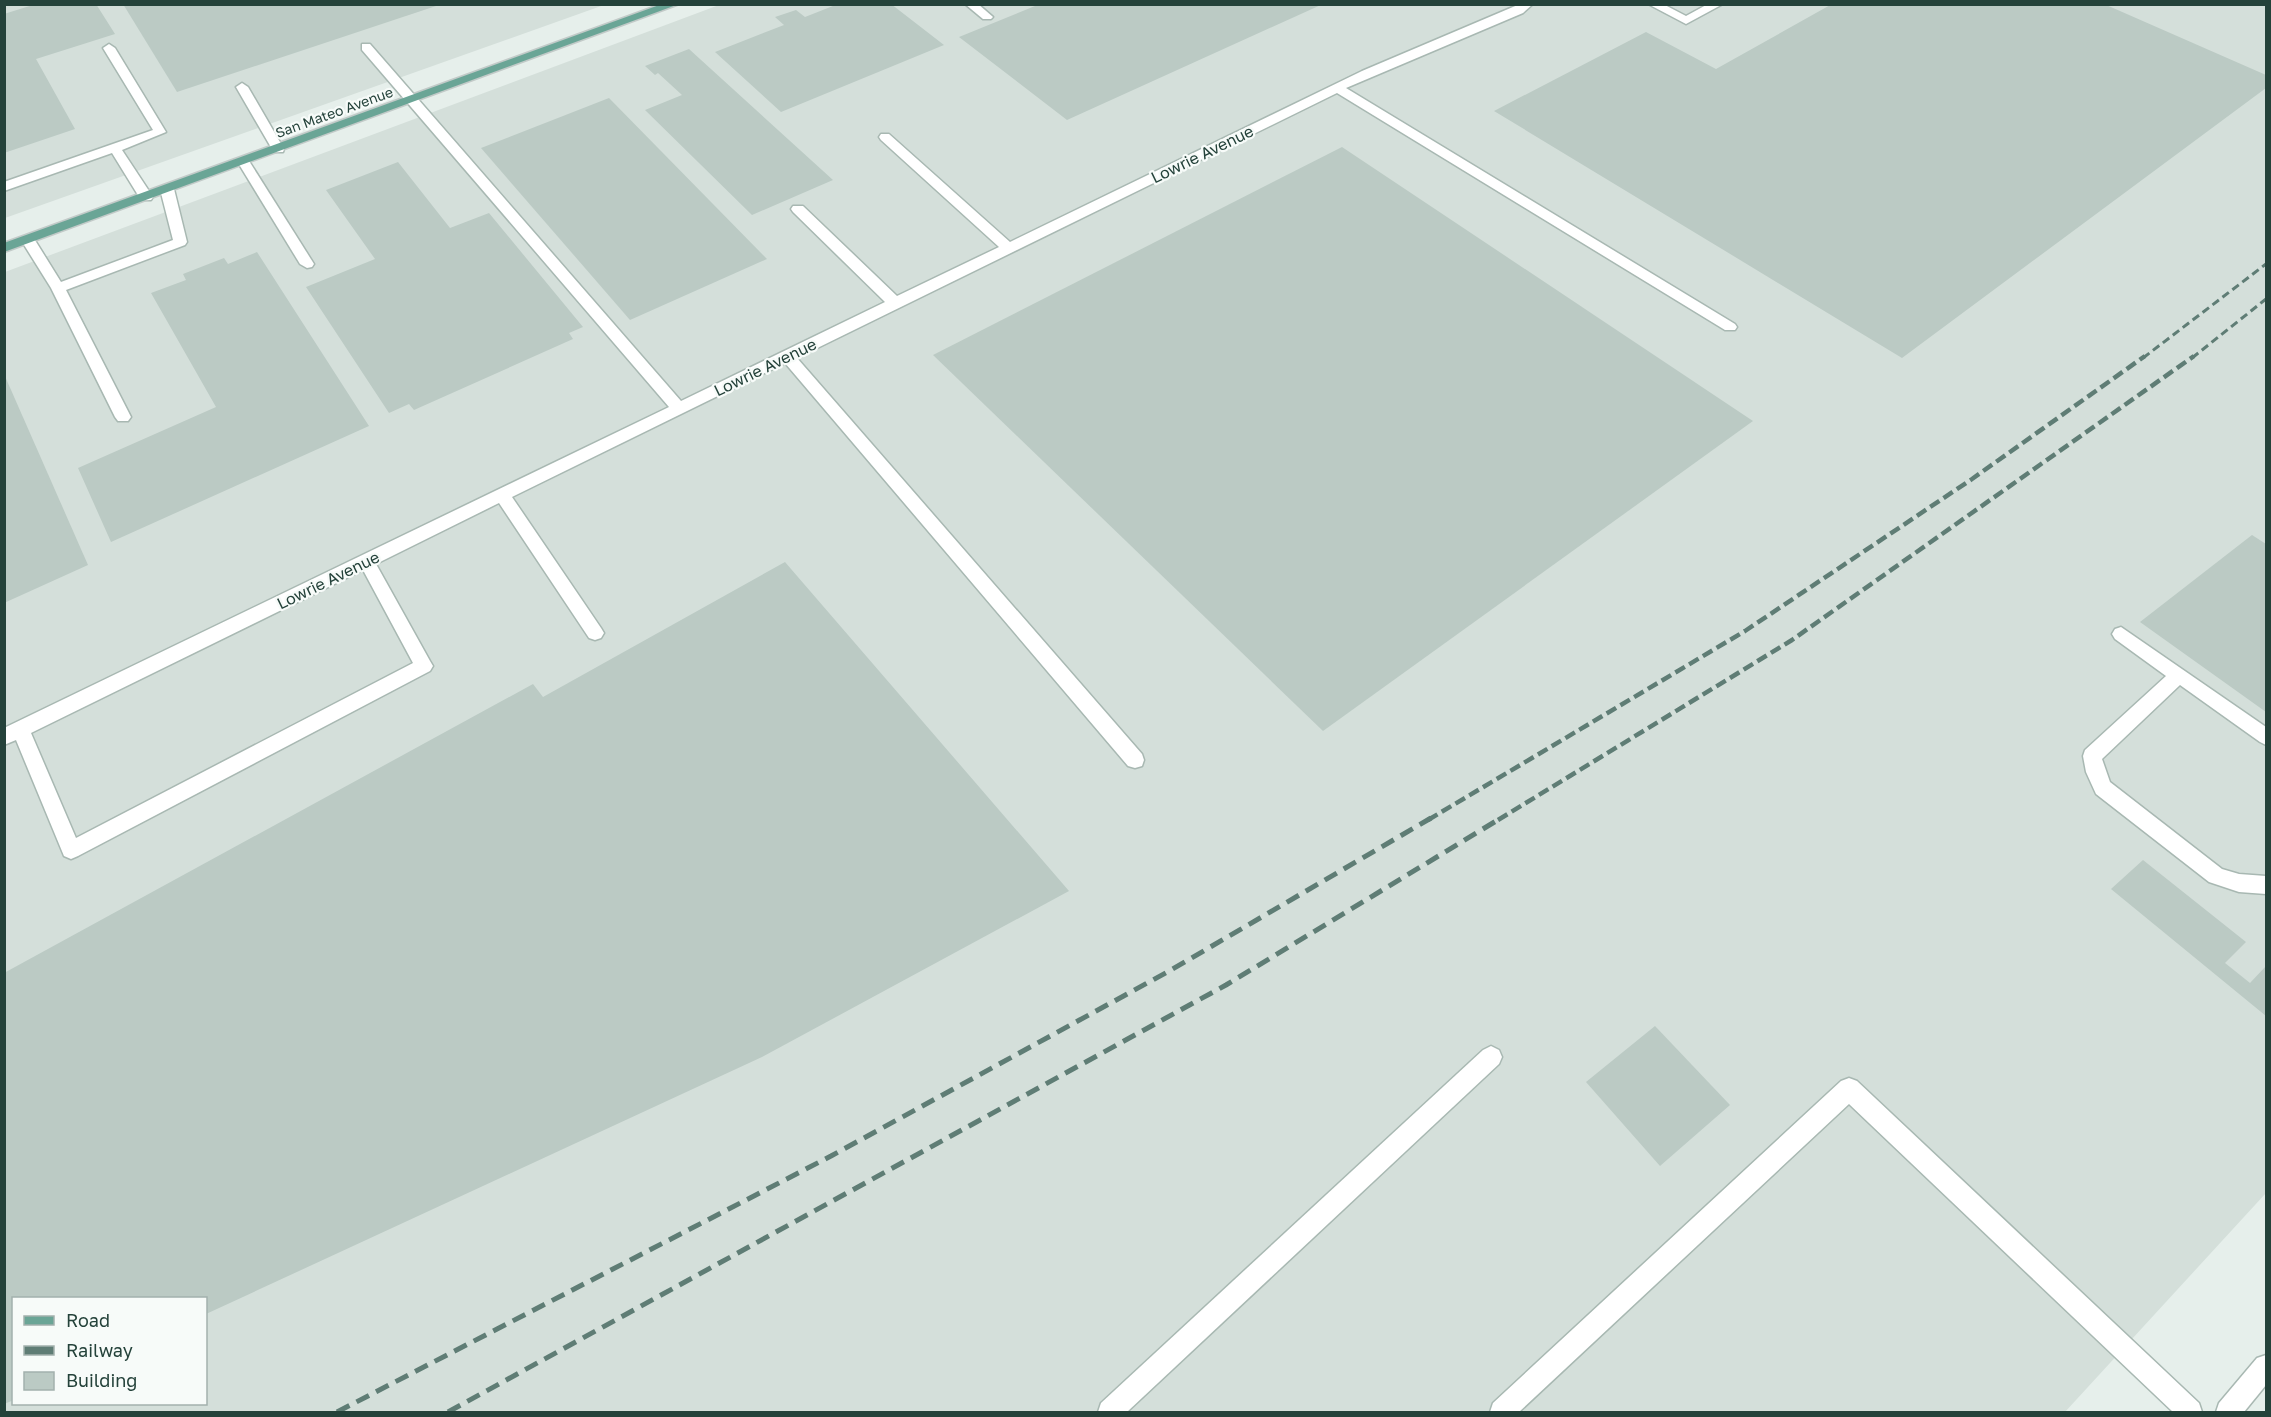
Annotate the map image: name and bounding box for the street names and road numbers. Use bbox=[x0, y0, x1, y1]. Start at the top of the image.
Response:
street label: San Mateo Avenue bbox=[273, 83, 395, 141]
street label: Lowrie Avenue bbox=[1147, 121, 1257, 187]
street label: Lowrie Avenue bbox=[710, 334, 820, 400]
street label: Lowrie Avenue bbox=[273, 547, 383, 613]

